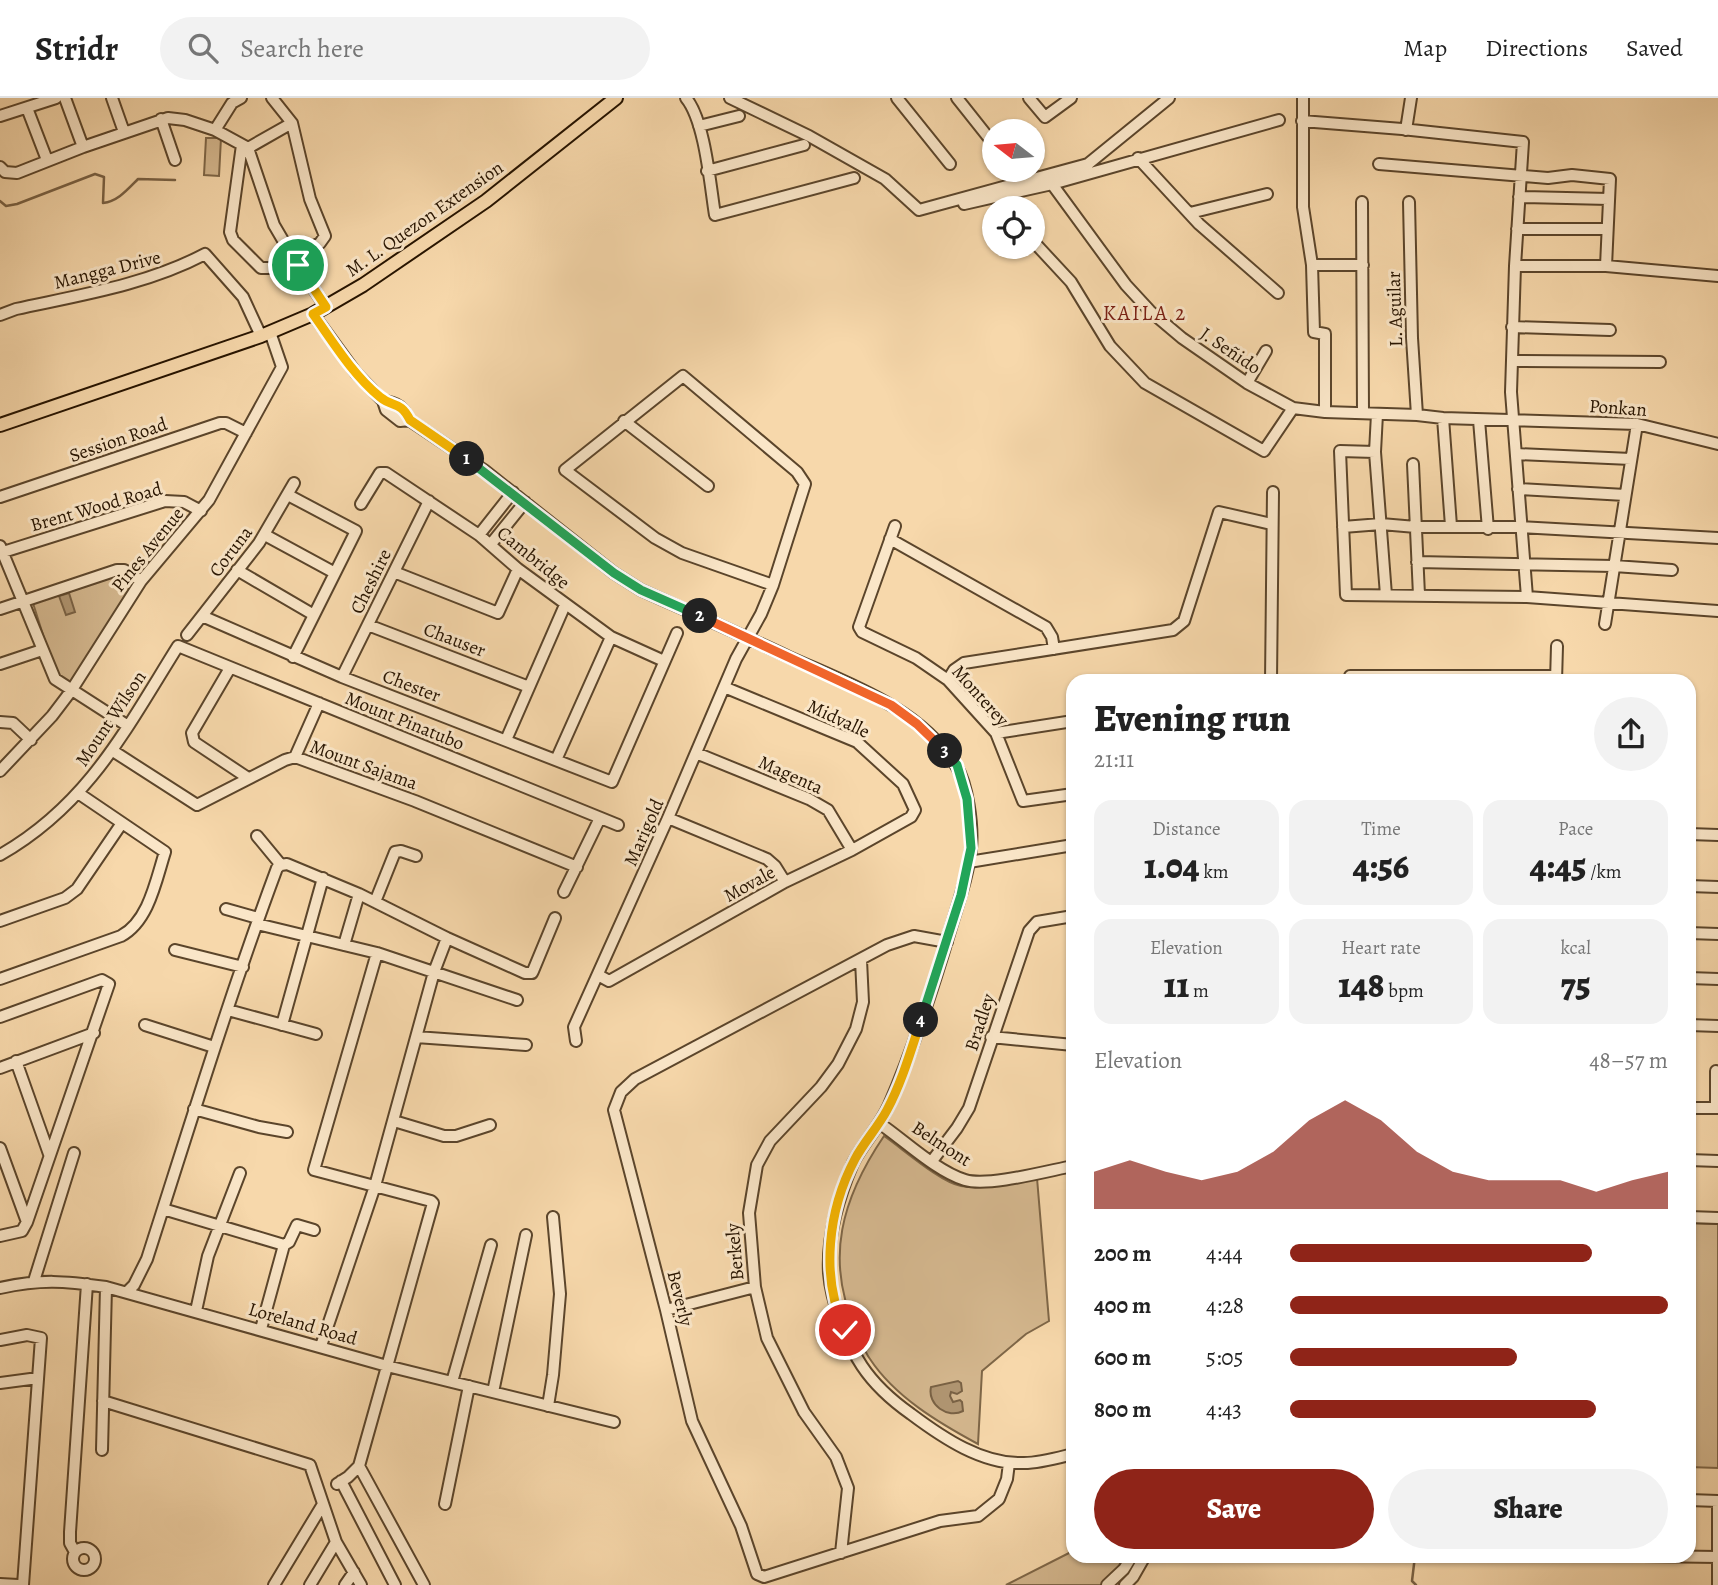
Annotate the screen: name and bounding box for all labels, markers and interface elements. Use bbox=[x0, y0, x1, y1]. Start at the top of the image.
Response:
search box bbox=[160, 17, 650, 80]
text: Stridr bbox=[35, 26, 118, 71]
icon: search bbox=[184, 29, 222, 67]
text: Search here bbox=[240, 31, 364, 66]
text: Map bbox=[1403, 32, 1447, 64]
text: Directions bbox=[1485, 32, 1588, 64]
text: Saved bbox=[1626, 32, 1683, 64]
north arrow bbox=[982, 119, 1045, 182]
map controls bbox=[982, 119, 1045, 259]
street label: M. L. Quezon Extension bbox=[341, 155, 509, 283]
button: locate bbox=[982, 196, 1045, 259]
pin bbox=[268, 235, 328, 295]
street label: Mangga Drive bbox=[51, 244, 163, 296]
icon: arrive bbox=[279, 246, 317, 284]
street label: L. Aguilar bbox=[1381, 271, 1409, 347]
district label: KAILA 2 bbox=[1103, 299, 1187, 327]
street label: J. Señido bbox=[1195, 321, 1266, 381]
street label: Ponkan bbox=[1588, 393, 1648, 423]
street label: Session Road bbox=[66, 411, 172, 469]
pin: 1 bbox=[449, 442, 484, 476]
text: 1 bbox=[463, 445, 470, 471]
street label: Brent Wood Road bbox=[27, 476, 166, 538]
street label: Pines Avenue bbox=[105, 502, 190, 598]
street label: Cambridge bbox=[491, 520, 575, 595]
street label: Coruna bbox=[203, 521, 259, 583]
street label: Cheshire bbox=[344, 545, 398, 618]
pin: 2 bbox=[682, 598, 718, 634]
text: 2 bbox=[695, 602, 704, 628]
street label: Chauser bbox=[420, 616, 489, 664]
street label: Monterey bbox=[946, 659, 1015, 732]
street label: Chester bbox=[379, 663, 444, 709]
street label: Mount Wilson bbox=[69, 666, 152, 772]
street label: Mount Pinatubo bbox=[341, 685, 468, 757]
text: Evening run bbox=[1094, 692, 1291, 744]
street label: Midvalle bbox=[803, 693, 874, 745]
button: share bbox=[1594, 697, 1668, 771]
street label: Mount Sajama bbox=[306, 733, 421, 796]
pin: 3 bbox=[928, 734, 962, 768]
text: 3 bbox=[940, 737, 949, 763]
text: 21:11 bbox=[1094, 744, 1134, 775]
street label: Magenta bbox=[754, 749, 827, 801]
street label: Marigold bbox=[618, 794, 671, 870]
text: Distance bbox=[1152, 816, 1220, 842]
text: Time bbox=[1361, 816, 1401, 842]
text: Pace bbox=[1558, 816, 1593, 842]
text: 1.04 bbox=[1144, 842, 1200, 890]
text: 4:56 bbox=[1353, 842, 1409, 890]
text: 4:45 bbox=[1530, 842, 1586, 890]
street label: Movale bbox=[719, 859, 780, 909]
text: km bbox=[1200, 859, 1229, 885]
text: /km bbox=[1586, 859, 1622, 885]
text: Elevation bbox=[1150, 935, 1223, 961]
text: Heart rate bbox=[1341, 935, 1421, 961]
text: kcal bbox=[1560, 935, 1591, 961]
text: 11 bbox=[1164, 961, 1189, 1009]
text: 148 bbox=[1338, 961, 1385, 1009]
text: 75 bbox=[1561, 961, 1591, 1009]
text: m bbox=[1189, 978, 1209, 1004]
text: bpm bbox=[1385, 978, 1424, 1004]
street label: Bradley bbox=[958, 990, 1002, 1054]
pin: 4 bbox=[904, 1002, 939, 1038]
text: 4 bbox=[916, 1006, 925, 1032]
text: Elevation bbox=[1094, 1045, 1182, 1076]
text: 48–57 m bbox=[1589, 1045, 1668, 1076]
street label: Belmont bbox=[907, 1115, 976, 1173]
street label: Berkely bbox=[719, 1222, 750, 1282]
text: 200 m bbox=[1094, 1238, 1152, 1269]
text: 4:44 bbox=[1206, 1238, 1243, 1269]
street label: Beverly bbox=[661, 1268, 700, 1329]
text: 400 m bbox=[1094, 1290, 1151, 1321]
text: 4:28 bbox=[1206, 1290, 1244, 1321]
street label: Loreland Road bbox=[245, 1296, 361, 1352]
pin bbox=[815, 1300, 875, 1360]
icon: check bbox=[826, 1311, 864, 1349]
text: 600 m bbox=[1094, 1342, 1151, 1373]
text: 5:05 bbox=[1206, 1342, 1244, 1373]
text: 800 m bbox=[1094, 1394, 1151, 1425]
text: 4:43 bbox=[1206, 1394, 1242, 1425]
button: Save bbox=[1094, 1469, 1374, 1549]
button: Share bbox=[1388, 1469, 1668, 1549]

